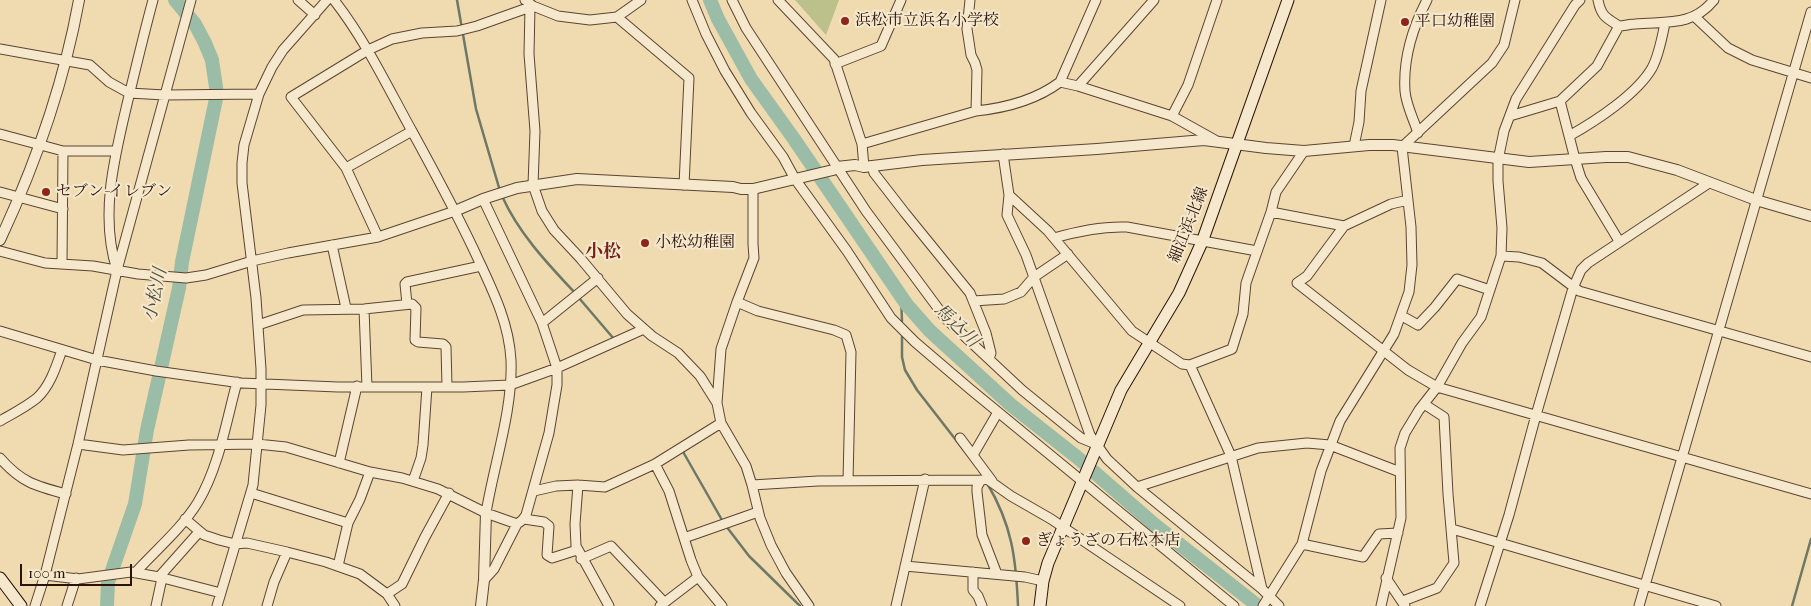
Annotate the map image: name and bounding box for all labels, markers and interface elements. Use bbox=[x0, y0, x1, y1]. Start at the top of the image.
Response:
place label: 浜松市立浜名小学校 bbox=[855, 11, 999, 31]
place label: 平口幼稚園 bbox=[1415, 12, 1495, 32]
marker: 浜松市立浜名小学校 bbox=[839, 15, 851, 27]
marker: 平口幼稚園 bbox=[1399, 16, 1411, 28]
place label: セブン-イレブン bbox=[56, 182, 172, 202]
street label: 細江浜北線 bbox=[1165, 184, 1213, 266]
marker: セブン-イレブン bbox=[40, 186, 52, 198]
place label: 小松幼稚園 bbox=[655, 233, 735, 253]
marker: 小松幼稚園 bbox=[639, 237, 651, 249]
district label: 小松 bbox=[585, 242, 621, 264]
water label: 小松川 bbox=[140, 266, 172, 324]
water label: 馬込川 bbox=[929, 299, 983, 353]
place label: ぎょうざの石松本店 bbox=[1036, 531, 1180, 551]
marker: ぎょうざの石松本店 bbox=[1020, 535, 1032, 547]
scale bar bbox=[22, 554, 135, 586]
text: 100 m bbox=[28, 564, 66, 582]

